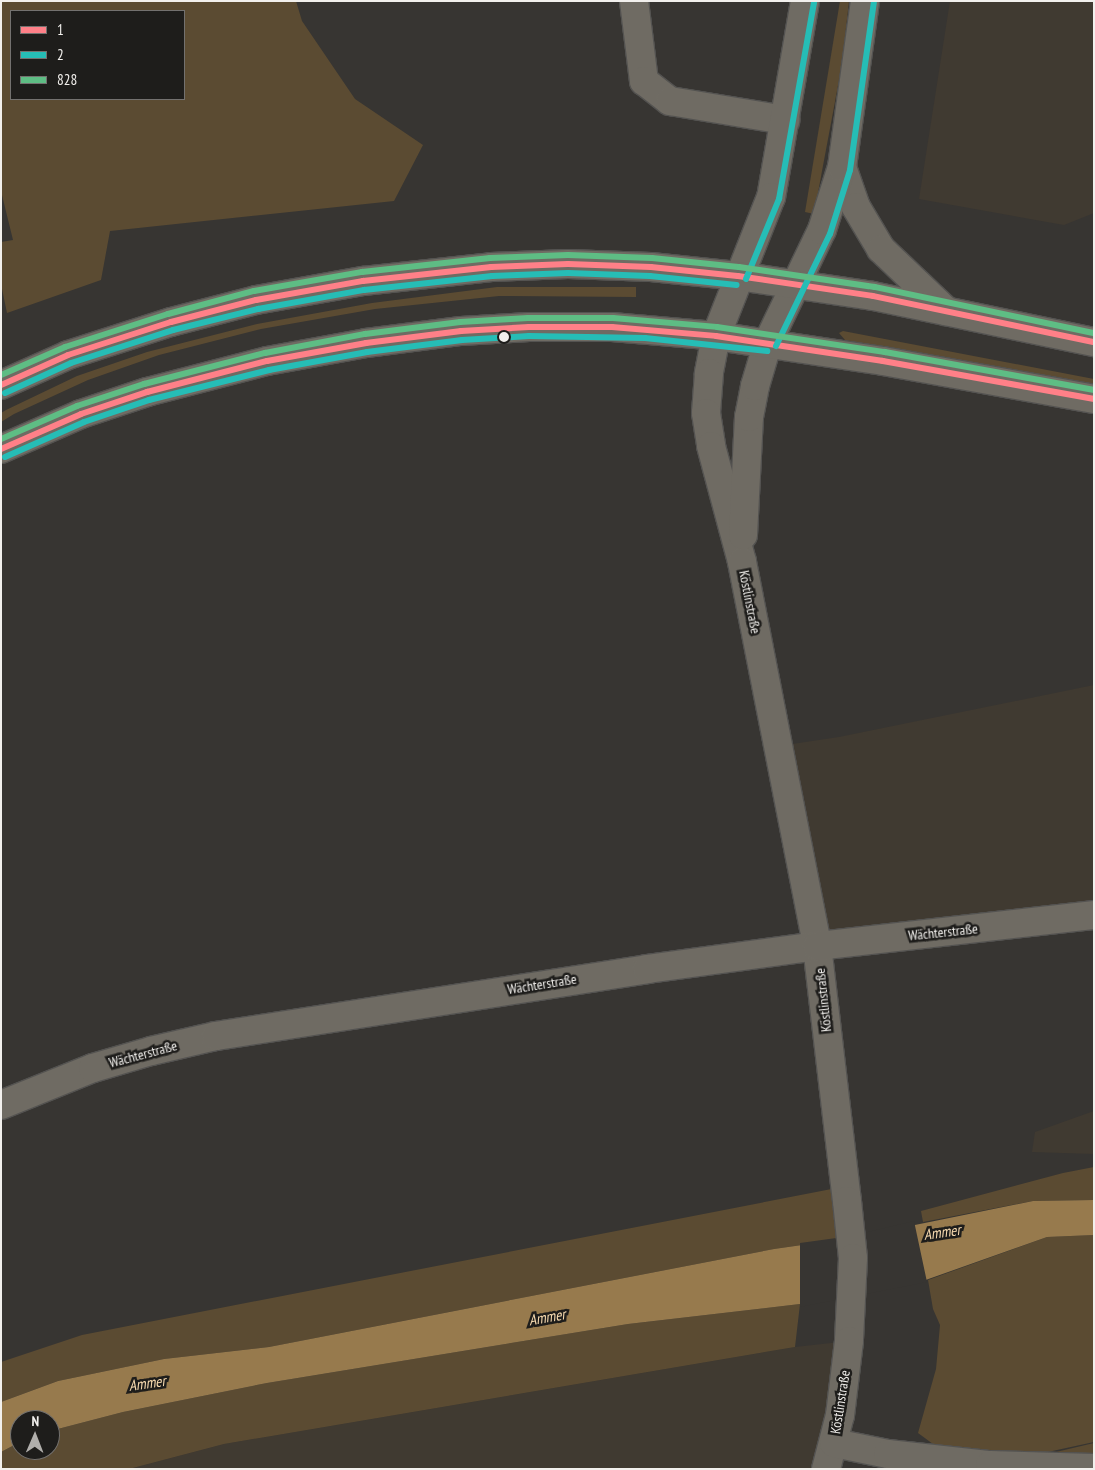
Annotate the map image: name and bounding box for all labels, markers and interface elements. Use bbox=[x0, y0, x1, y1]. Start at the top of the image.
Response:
legend bbox=[10, 10, 185, 100]
text: 1 bbox=[57, 20, 64, 39]
text: 2 bbox=[57, 45, 64, 64]
text: 828 bbox=[57, 70, 77, 89]
unlabelled marker bbox=[499, 332, 509, 342]
street label: Köstlinstraße bbox=[736, 569, 764, 635]
street label: Wächterstraße bbox=[907, 920, 979, 944]
street label: Köstlinstraße bbox=[811, 967, 835, 1033]
street label: Wächterstraße bbox=[506, 970, 578, 998]
street label: Wächterstraße bbox=[107, 1037, 179, 1071]
water label: Ammer bbox=[922, 1221, 962, 1243]
water label: Ammer bbox=[527, 1305, 567, 1329]
street label: Köstlinstraße bbox=[827, 1369, 853, 1435]
water label: Ammer bbox=[127, 1372, 167, 1394]
north arrow bbox=[10, 1410, 60, 1460]
text: N bbox=[31, 1412, 39, 1430]

